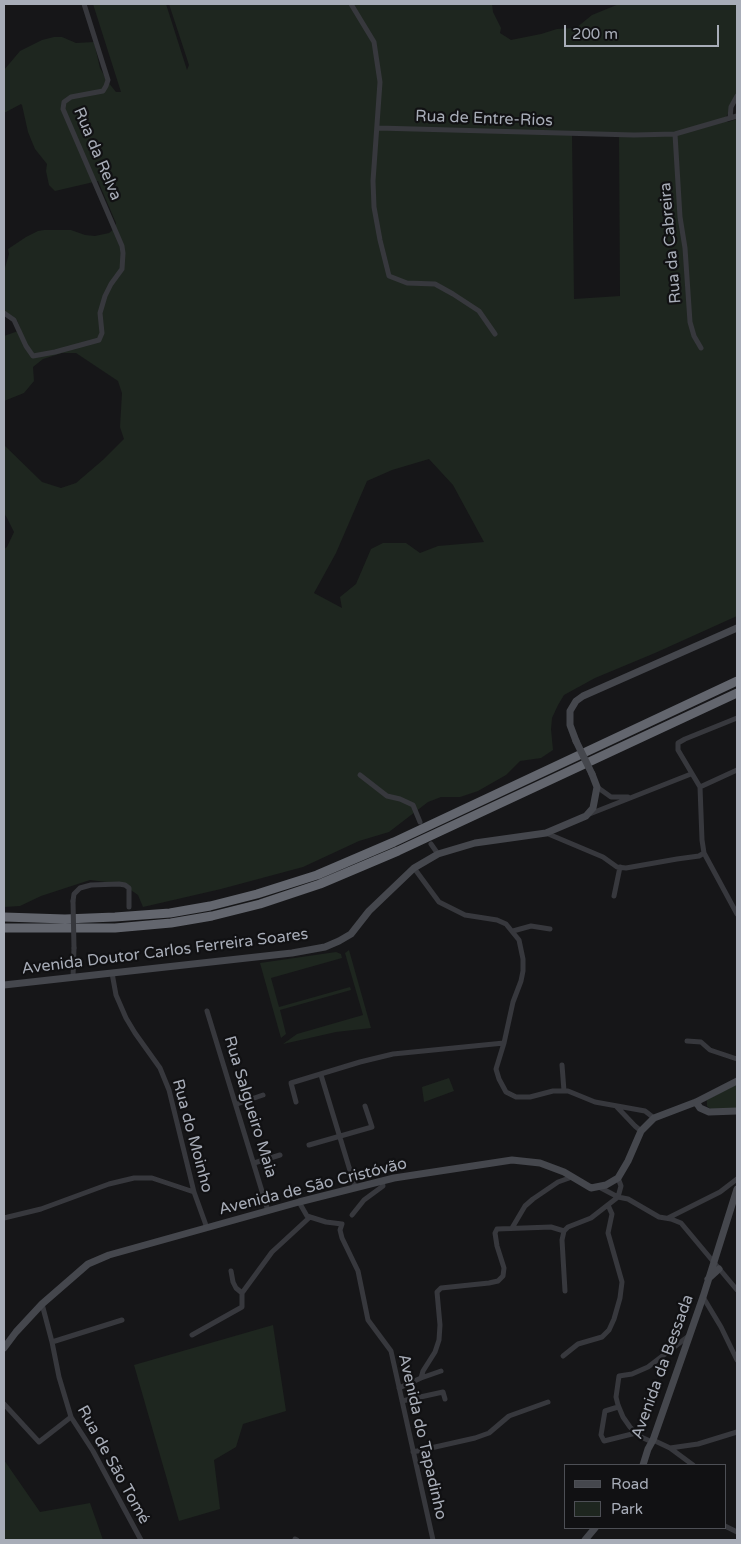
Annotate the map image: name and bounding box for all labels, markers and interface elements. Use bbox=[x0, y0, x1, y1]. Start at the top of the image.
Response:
scale bar bbox=[566, 15, 721, 47]
text: 200 m bbox=[572, 25, 618, 43]
street label: Rua da Relva bbox=[69, 105, 125, 203]
street label: Rua de Entre-Rios bbox=[415, 107, 553, 131]
street label: Rua da Cabreira bbox=[656, 181, 686, 305]
street label: Avenida Doutor Carlos Ferreira Soares bbox=[21, 925, 309, 979]
street label: Rua Salgueiro Maia bbox=[219, 1034, 281, 1180]
street label: Rua do Moinho bbox=[168, 1077, 216, 1195]
street label: Avenida de São Cristóvão bbox=[217, 1154, 409, 1220]
street label: Avenida da Bessada bbox=[628, 1292, 698, 1442]
street label: Avenida do Tapadinho bbox=[394, 1352, 450, 1522]
street label: Rua de São Tomé bbox=[72, 1402, 154, 1528]
legend bbox=[564, 1464, 726, 1529]
text: Road bbox=[611, 1475, 649, 1493]
text: Park bbox=[611, 1500, 643, 1518]

